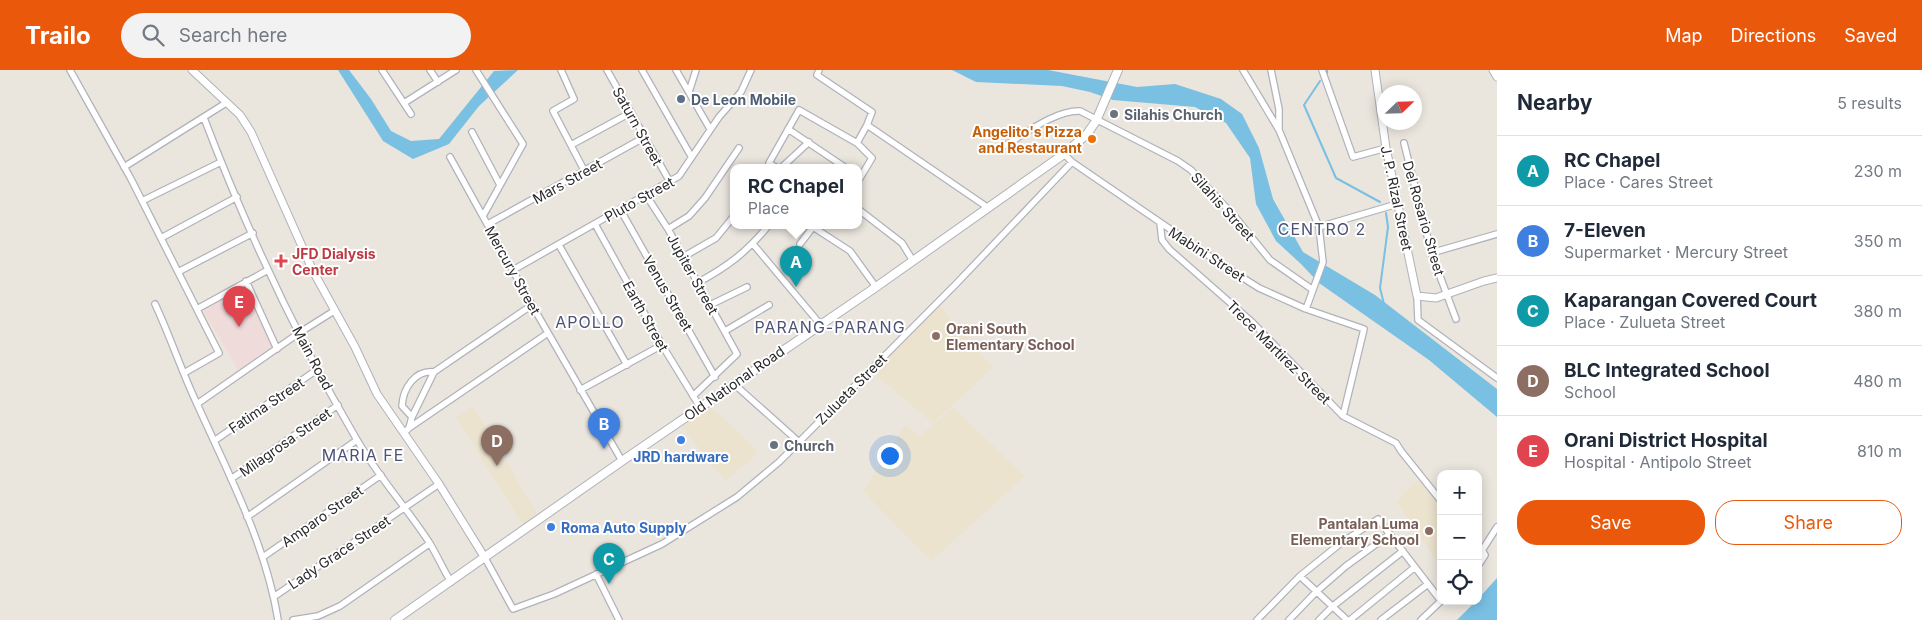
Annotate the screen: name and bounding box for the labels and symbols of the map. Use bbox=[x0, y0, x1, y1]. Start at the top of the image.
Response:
street label: Saturn Street bbox=[609, 84, 667, 168]
north arrow bbox=[1377, 85, 1422, 130]
place label: De Leon Mobile bbox=[691, 91, 796, 108]
marker: De Leon Mobile bbox=[675, 93, 687, 105]
place label: Silahis Church bbox=[1124, 106, 1223, 123]
marker: Silahis Church bbox=[1108, 108, 1120, 120]
place label: Angelito's Pizza and Restaurant bbox=[972, 123, 1082, 156]
marker: Angelito's Pizza and Restaurant bbox=[1086, 133, 1098, 145]
street label: J. P. Rizal Street bbox=[1378, 144, 1416, 252]
street label: Mars Street bbox=[529, 155, 605, 207]
street label: Del Rosario Street bbox=[1399, 159, 1449, 278]
street label: Silahis Street bbox=[1188, 168, 1258, 244]
street label: Pluto Street bbox=[601, 173, 677, 225]
district label: CENTRO 2 bbox=[1278, 219, 1366, 239]
street label: Mercury Street bbox=[482, 223, 545, 318]
street label: Mabini Street bbox=[1166, 223, 1249, 285]
street label: Jupiter Street bbox=[664, 231, 722, 318]
place label: JFD Dialysis Center bbox=[292, 245, 376, 278]
pin: A bbox=[780, 246, 812, 287]
street label: Venus Street bbox=[640, 252, 697, 334]
marker: JFD Dialysis Center bbox=[274, 254, 288, 268]
street label: Earth Street bbox=[620, 278, 673, 355]
pin: E bbox=[223, 286, 255, 327]
street label: Trece Martirez Street bbox=[1224, 297, 1335, 408]
district label: APOLLO bbox=[555, 312, 625, 332]
district label: PARANG-PARANG bbox=[754, 317, 906, 337]
place label: Orani South Elementary School bbox=[946, 320, 1075, 353]
street label: Main Road bbox=[289, 323, 337, 393]
marker: Orani South Elementary School bbox=[930, 330, 942, 342]
street label: Old National Road bbox=[681, 342, 787, 424]
street label: Zulueta Street bbox=[812, 350, 890, 428]
street label: Fatima Street bbox=[225, 373, 307, 436]
street label: Milagrosa Street bbox=[236, 404, 334, 480]
pin: B bbox=[588, 408, 620, 449]
pin: D bbox=[481, 425, 513, 466]
marker: JRD hardware bbox=[675, 434, 687, 446]
place label: Church bbox=[784, 437, 834, 454]
marker: Church bbox=[768, 439, 780, 451]
your location bbox=[877, 443, 903, 469]
district label: MARIA FE bbox=[322, 445, 404, 465]
place label: JRD hardware bbox=[633, 448, 729, 465]
street label: Amparo Street bbox=[278, 481, 366, 550]
street label: Lady Grace Street bbox=[285, 511, 394, 592]
place label: Pantalan Luma Elementary School bbox=[1290, 515, 1419, 548]
place label: Roma Auto Supply bbox=[561, 519, 687, 536]
marker: Roma Auto Supply bbox=[545, 521, 557, 533]
marker: Pantalan Luma Elementary School bbox=[1423, 525, 1435, 537]
pin: C bbox=[593, 543, 625, 584]

